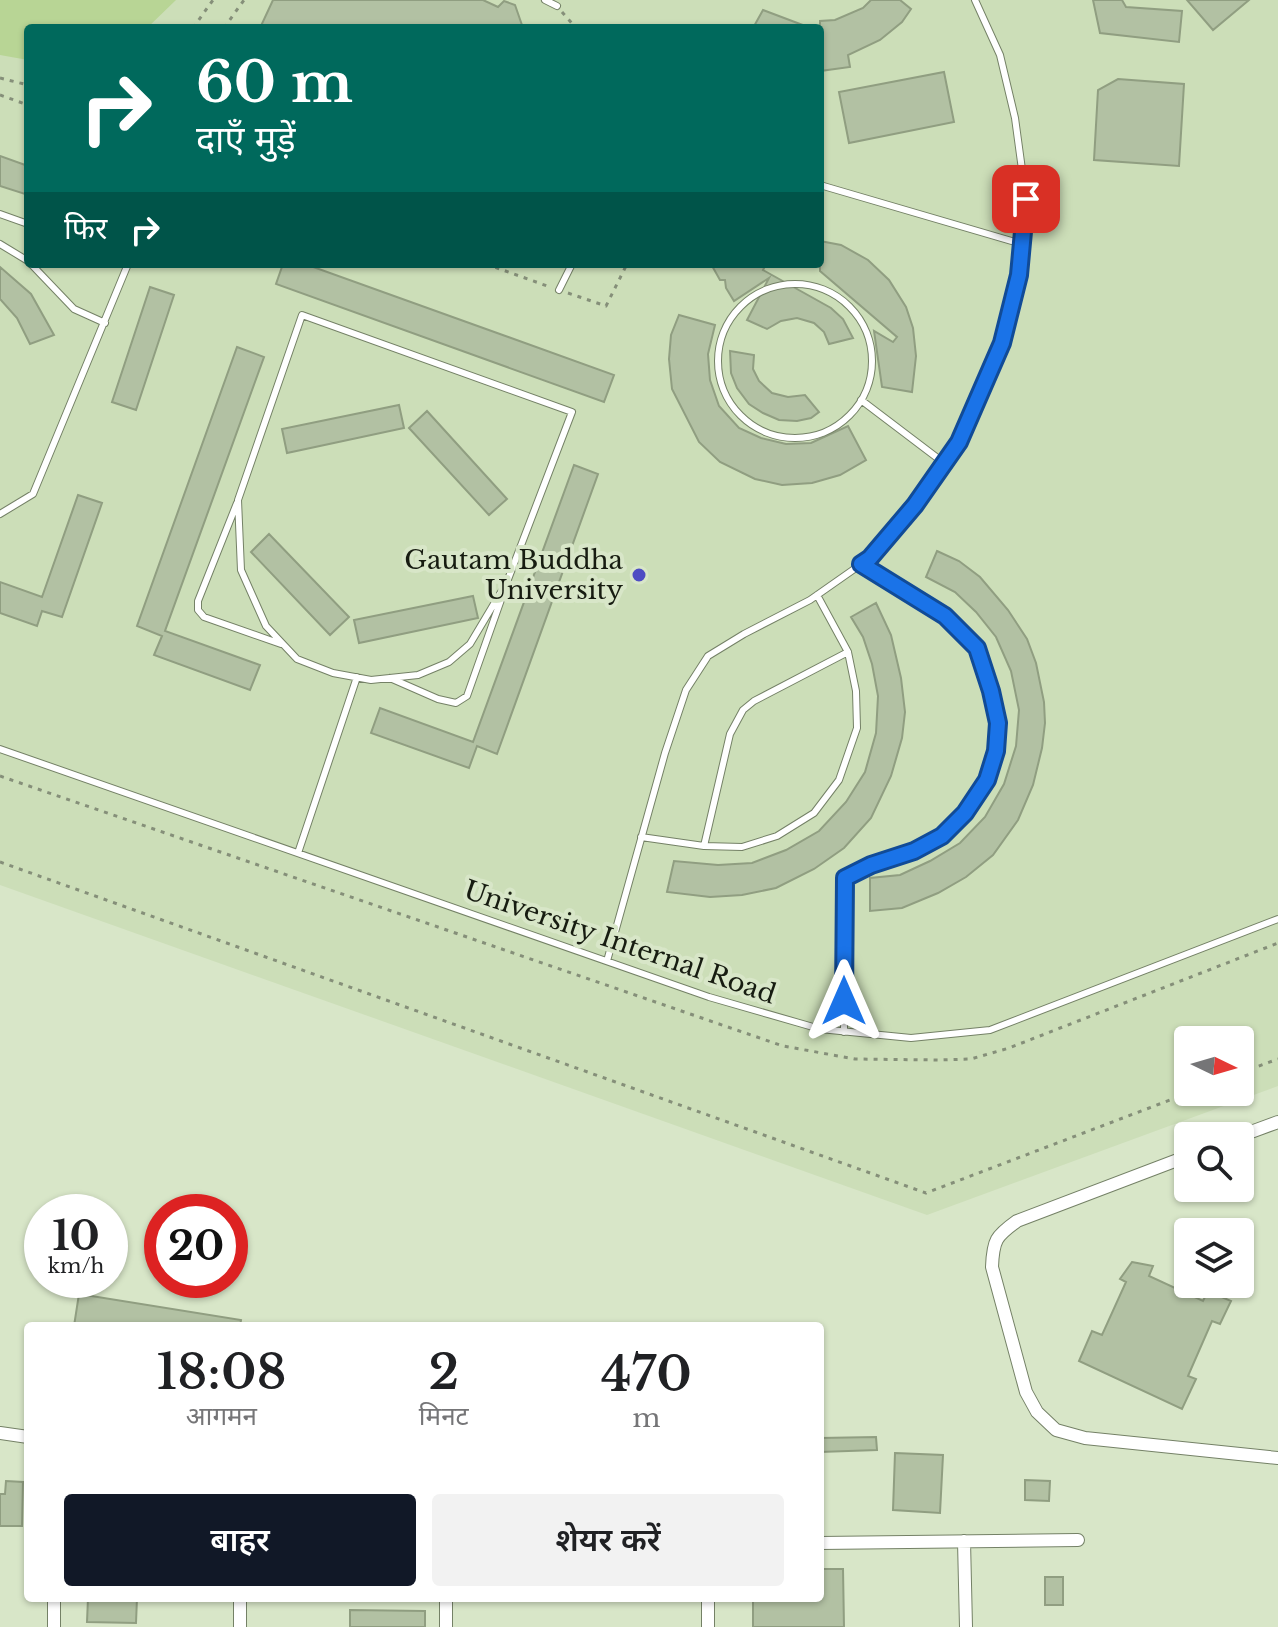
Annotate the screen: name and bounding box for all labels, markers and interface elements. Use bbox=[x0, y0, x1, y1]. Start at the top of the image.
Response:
text: 60 m bbox=[196, 48, 353, 117]
icon: right bbox=[64, 56, 168, 160]
text: दाएँ मुड़ें bbox=[196, 117, 295, 162]
pin bbox=[992, 165, 1060, 233]
icon: arrive bbox=[1004, 177, 1048, 221]
icon: right bbox=[123, 208, 167, 252]
text: फिर bbox=[64, 210, 107, 247]
place label: Gautam Buddha University bbox=[404, 544, 624, 606]
marker: Gautam Buddha University bbox=[630, 566, 648, 584]
street label: University Internal Road bbox=[460, 874, 780, 1010]
position arrow bbox=[802, 959, 886, 1043]
north arrow bbox=[1174, 1026, 1254, 1106]
map controls bbox=[1174, 1026, 1254, 1298]
button: search bbox=[1174, 1122, 1254, 1202]
speed limit sign: 20 bbox=[144, 1194, 248, 1298]
text: 10 bbox=[52, 1211, 100, 1261]
button: layers bbox=[1174, 1218, 1254, 1298]
text: km/h bbox=[48, 1254, 104, 1278]
text: 18:08 bbox=[156, 1342, 287, 1402]
text: 2 bbox=[428, 1342, 459, 1402]
text: 470 bbox=[601, 1344, 692, 1404]
text: आगमन bbox=[186, 1400, 257, 1432]
text: मिनट bbox=[419, 1400, 469, 1432]
text: m bbox=[632, 1402, 660, 1434]
button: बाहर bbox=[64, 1494, 416, 1586]
button: शेयर करें bbox=[432, 1494, 784, 1586]

